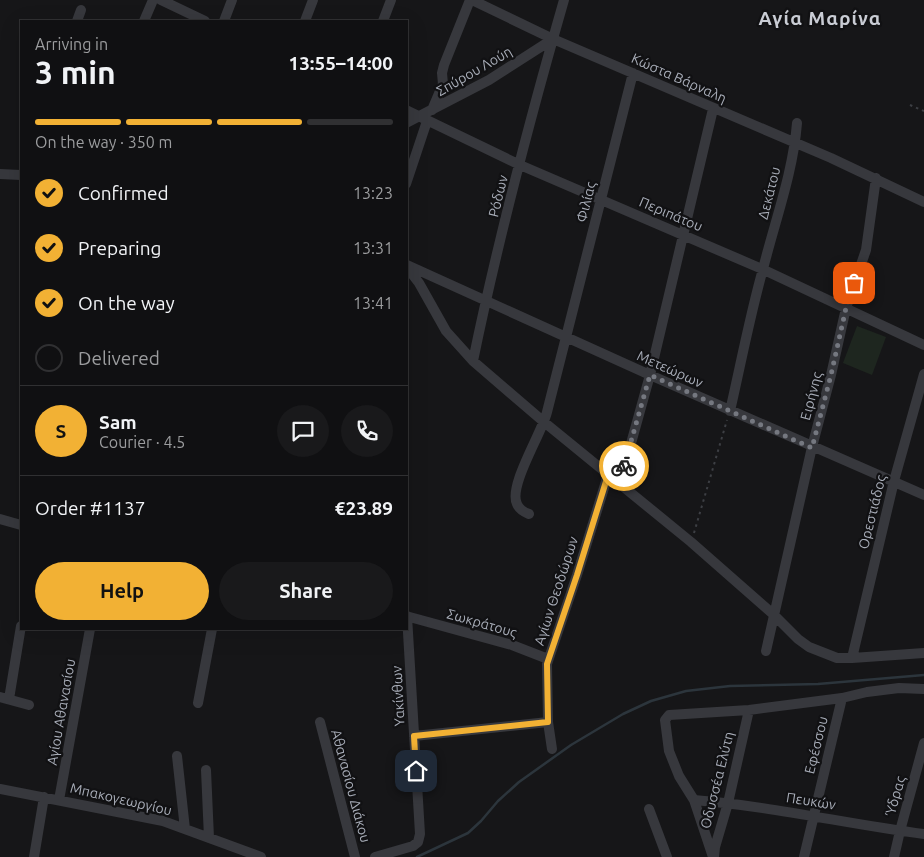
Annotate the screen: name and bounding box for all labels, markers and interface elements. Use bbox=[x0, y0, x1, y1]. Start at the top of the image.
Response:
district label: Αγία Μαρίνα bbox=[759, 7, 881, 29]
text: Arriving in bbox=[35, 35, 108, 53]
street label: Σπύρου Λούη bbox=[433, 43, 515, 99]
street label: Κώστα Βάρναλη bbox=[629, 50, 729, 106]
text: 13:55–14:00 bbox=[288, 52, 393, 74]
text: 3 min bbox=[35, 54, 116, 90]
text: On the way · 350 m bbox=[35, 133, 172, 151]
street label: Δεκάτου bbox=[755, 165, 783, 221]
street label: Ρόδων bbox=[485, 173, 511, 219]
icon: check bbox=[35, 179, 63, 207]
street label: Φιλίας bbox=[573, 179, 599, 224]
text: Confirmed bbox=[78, 182, 169, 204]
text: 13:23 bbox=[353, 184, 393, 202]
street label: Περιπάτου bbox=[637, 194, 705, 234]
icon: check bbox=[35, 234, 63, 262]
text: Preparing bbox=[78, 237, 162, 259]
text: 13:31 bbox=[353, 239, 393, 257]
pin bbox=[833, 262, 875, 304]
icon: bag bbox=[840, 269, 868, 297]
icon: check bbox=[35, 289, 63, 317]
text: On the way bbox=[78, 292, 175, 314]
text: 13:41 bbox=[353, 294, 393, 312]
text: Delivered bbox=[78, 347, 160, 369]
street label: Μετεώρων bbox=[634, 347, 706, 391]
street label: Ειρήνης bbox=[797, 369, 825, 422]
button: chat bbox=[277, 405, 329, 457]
button: phone bbox=[341, 405, 393, 457]
text: Sam bbox=[99, 411, 137, 433]
text: S bbox=[56, 420, 66, 442]
text: Courier · 4.5 bbox=[99, 433, 185, 451]
courier bbox=[599, 441, 649, 491]
icon: bike bbox=[610, 452, 638, 480]
street label: Ορεστιάδος bbox=[855, 473, 889, 551]
text: Order #1137 bbox=[35, 497, 145, 519]
text: €23.89 bbox=[335, 497, 393, 519]
street label: Αγίων Θεοδώρων bbox=[531, 534, 581, 647]
button: Help bbox=[35, 562, 209, 620]
button: Share bbox=[219, 562, 393, 620]
street label: Σωκράτους bbox=[445, 605, 519, 641]
street label: Αγίου Αθανασίου bbox=[44, 657, 78, 767]
street label: Υακίνθων bbox=[388, 665, 408, 727]
street label: Εφέσσου bbox=[801, 715, 831, 775]
street label: Αθανασίου Διάκου bbox=[328, 728, 374, 844]
street label: Οδυσσέα Ελύτη bbox=[697, 730, 737, 830]
pin bbox=[395, 750, 437, 792]
icon: home bbox=[402, 757, 430, 785]
street label: Ύδρας bbox=[881, 773, 909, 819]
street label: Μπακογεωργίου bbox=[69, 780, 173, 818]
street label: Πευκών bbox=[785, 789, 837, 813]

